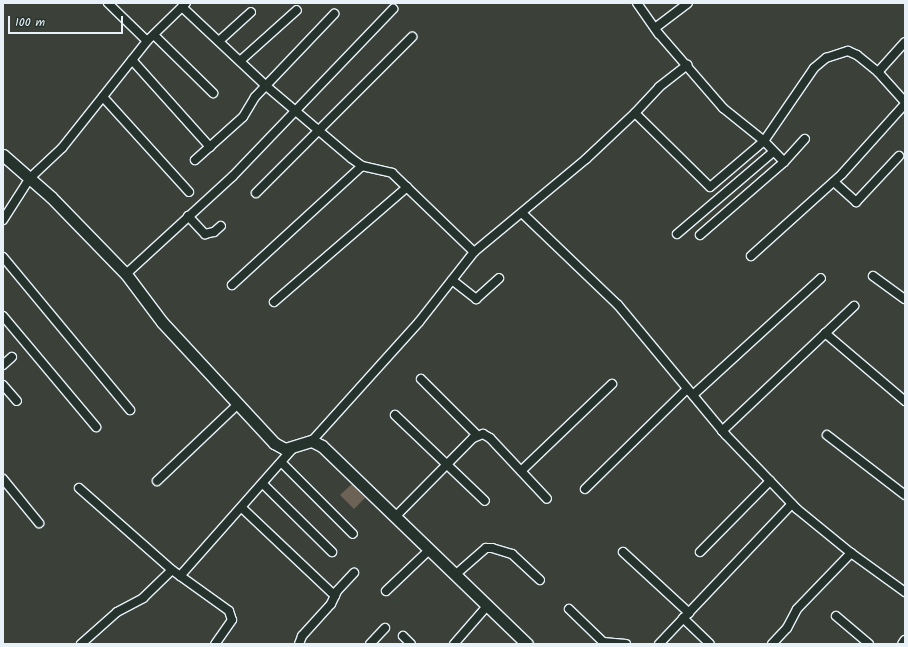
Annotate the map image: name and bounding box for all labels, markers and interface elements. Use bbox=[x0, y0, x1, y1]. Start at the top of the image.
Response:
scale bar bbox=[10, 8, 125, 34]
text: 100 m bbox=[15, 13, 45, 32]

